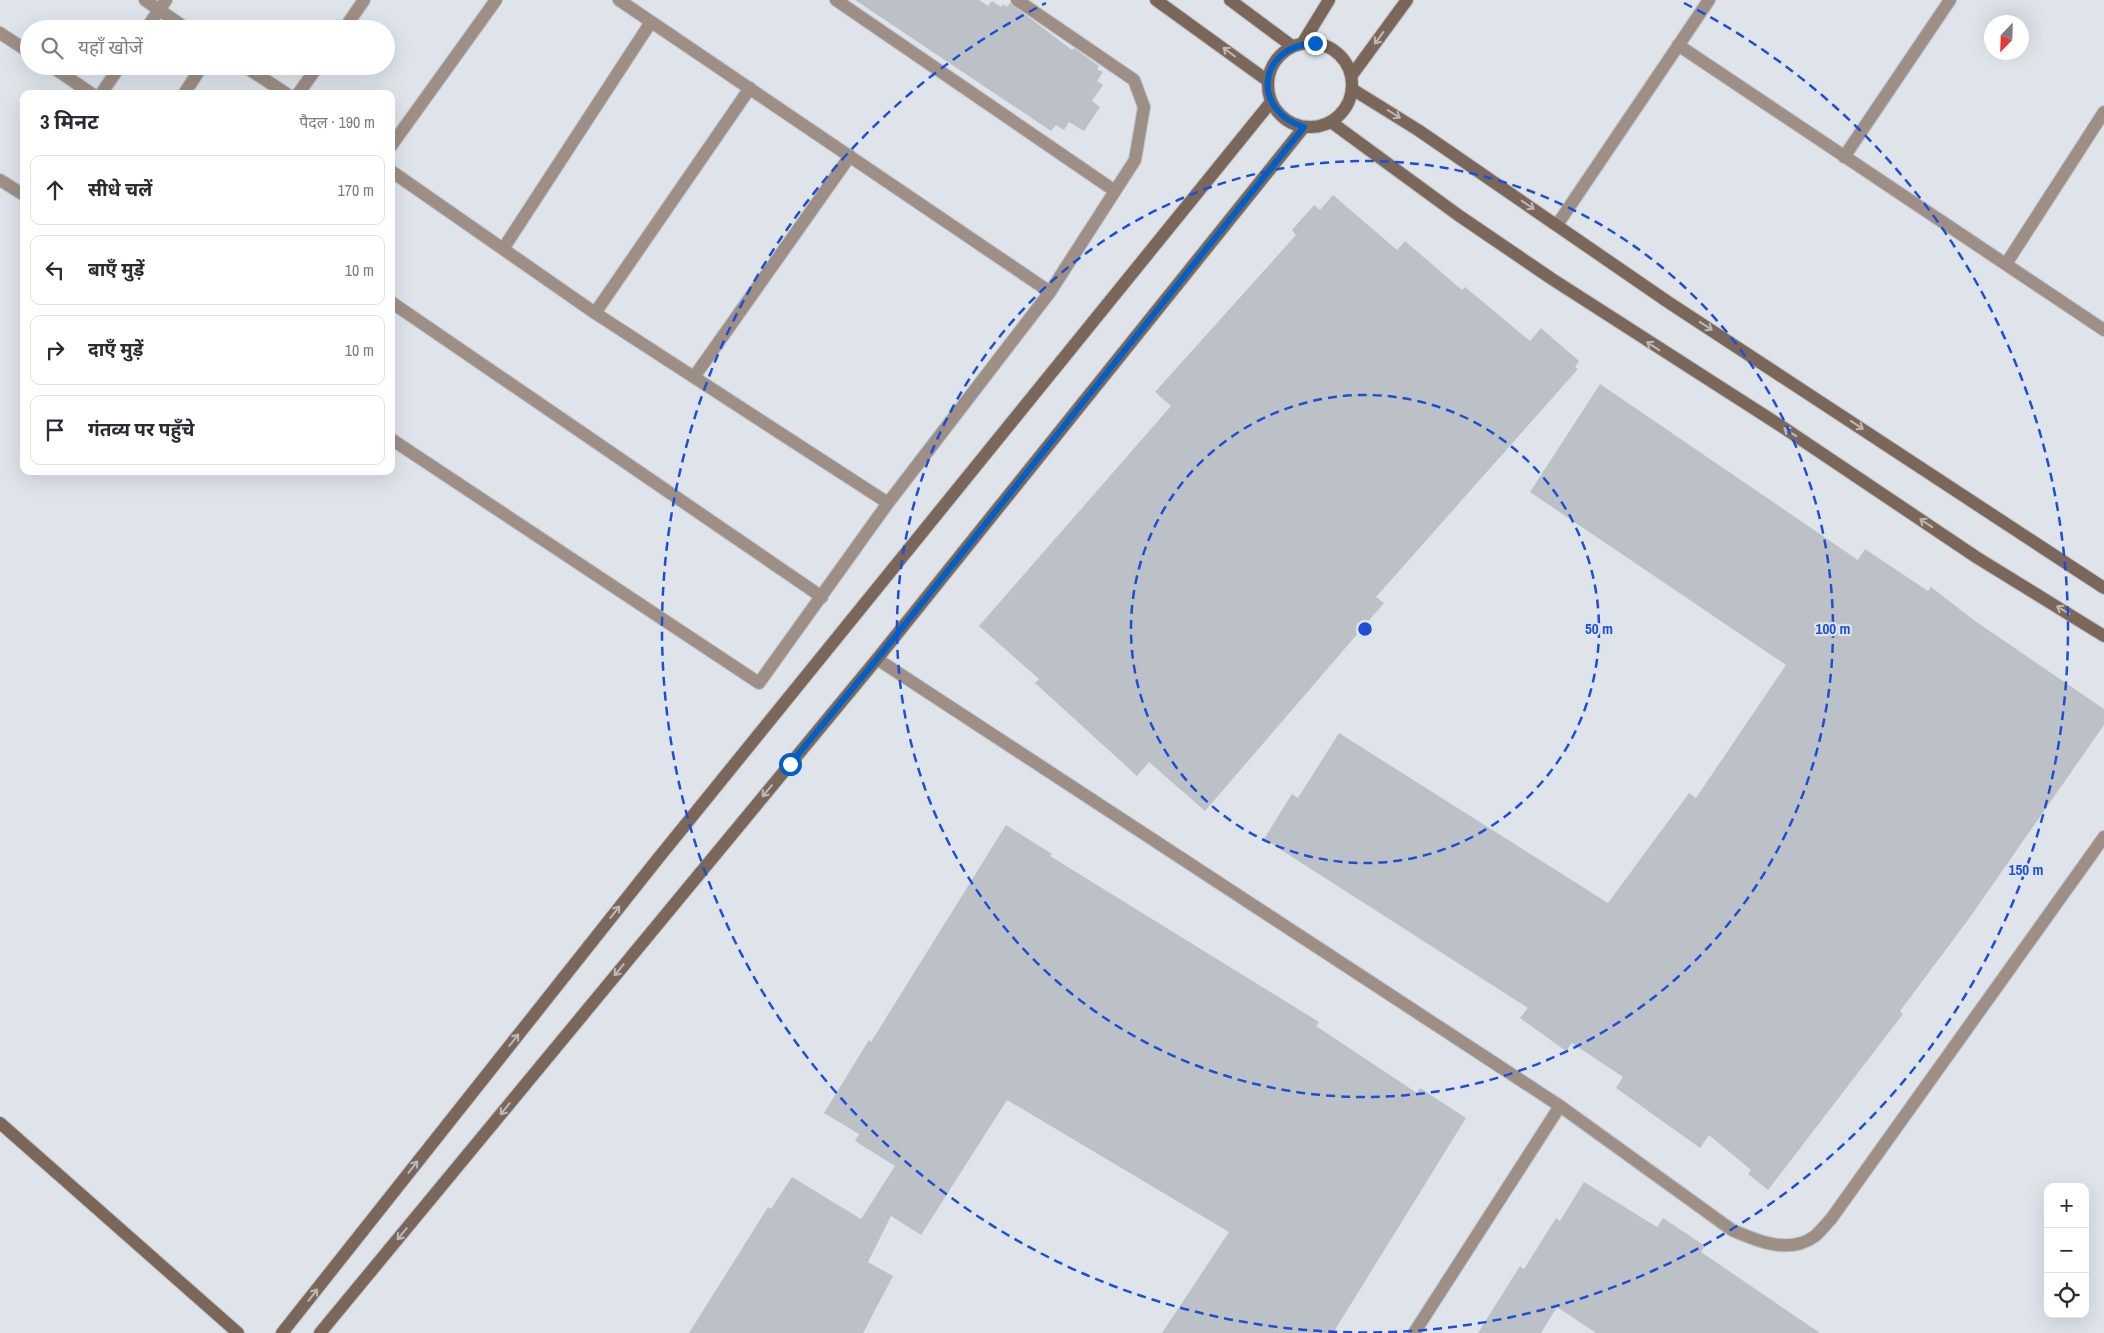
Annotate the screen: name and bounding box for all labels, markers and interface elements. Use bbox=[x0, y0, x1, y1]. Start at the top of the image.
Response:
north arrow bbox=[1984, 15, 2029, 60]
search box bbox=[20, 20, 395, 75]
one-way arrow bbox=[1374, 31, 1384, 45]
route end bbox=[1304, 32, 1327, 55]
icon: search bbox=[38, 34, 66, 62]
text: यहाँ खोजें bbox=[78, 34, 143, 60]
one-way arrow bbox=[1222, 47, 1236, 57]
text: 3 मिनट bbox=[40, 107, 98, 136]
one-way arrow bbox=[1386, 110, 1400, 120]
text: पैदल · 190 m bbox=[299, 111, 375, 133]
icon: ahead bbox=[41, 176, 69, 204]
text: सीधे चलें bbox=[88, 176, 152, 202]
text: 170 m bbox=[338, 179, 374, 201]
one-way arrow bbox=[1521, 200, 1535, 210]
icon: left bbox=[41, 256, 69, 284]
text: बाएँ मुड़ें bbox=[88, 256, 144, 282]
text: 10 m bbox=[345, 259, 374, 281]
one-way arrow bbox=[1699, 321, 1713, 332]
icon: right bbox=[41, 336, 69, 364]
text: दाएँ मुड़ें bbox=[88, 336, 143, 362]
text: 10 m bbox=[345, 339, 374, 361]
one-way arrow bbox=[1646, 340, 1660, 351]
icon: arrive bbox=[41, 416, 69, 444]
text: गंतव्य पर पहुँचे bbox=[88, 416, 194, 442]
one-way arrow bbox=[1849, 420, 1863, 430]
one-way arrow bbox=[1784, 427, 1798, 437]
one-way arrow bbox=[1919, 518, 1933, 528]
one-way arrow bbox=[2056, 605, 2070, 615]
text: 50 m bbox=[1585, 618, 1613, 639]
text: 100 m bbox=[1816, 618, 1850, 639]
centre of rings bbox=[1356, 620, 1374, 638]
route start bbox=[779, 753, 802, 776]
one-way arrow bbox=[762, 784, 773, 797]
text: 150 m bbox=[2009, 859, 2043, 880]
one-way arrow bbox=[609, 906, 620, 919]
one-way arrow bbox=[614, 963, 625, 976]
one-way arrow bbox=[509, 1033, 519, 1047]
one-way arrow bbox=[499, 1102, 510, 1115]
one-way arrow bbox=[408, 1161, 419, 1174]
map controls bbox=[2044, 1183, 2089, 1318]
button: + bbox=[2044, 1183, 2089, 1228]
one-way arrow bbox=[396, 1228, 407, 1241]
button: − bbox=[2044, 1228, 2089, 1273]
button: locate bbox=[2044, 1273, 2089, 1318]
one-way arrow bbox=[307, 1289, 318, 1302]

